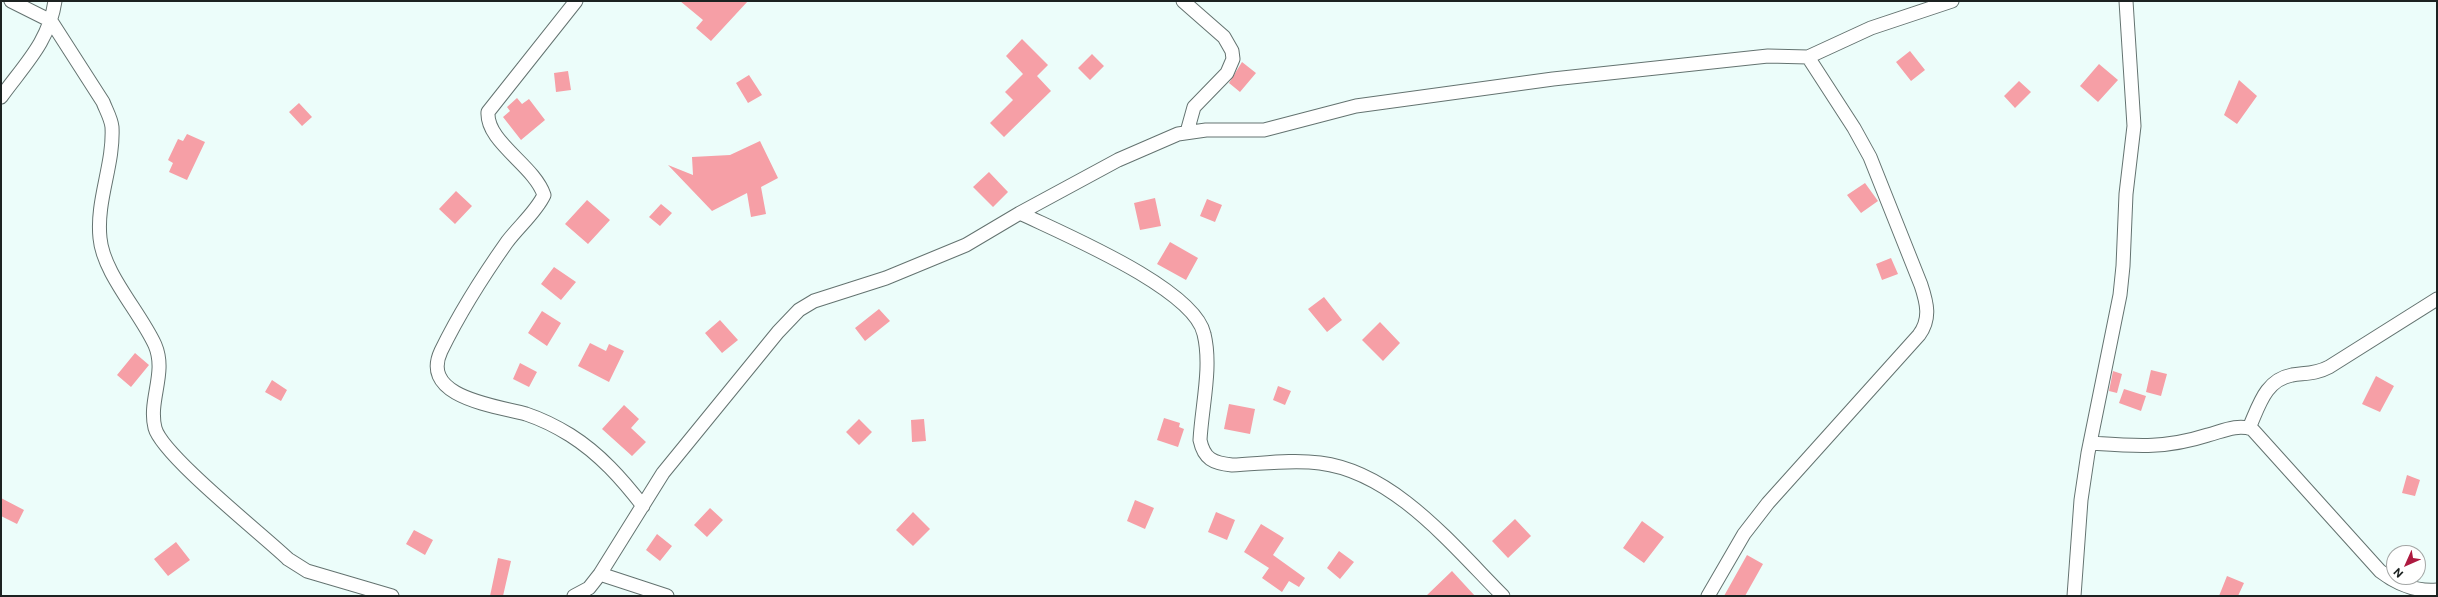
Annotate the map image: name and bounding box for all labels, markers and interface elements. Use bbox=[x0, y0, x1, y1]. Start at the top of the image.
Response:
north arrow bbox=[2386, 545, 2426, 585]
text: N bbox=[2390, 566, 2405, 581]

